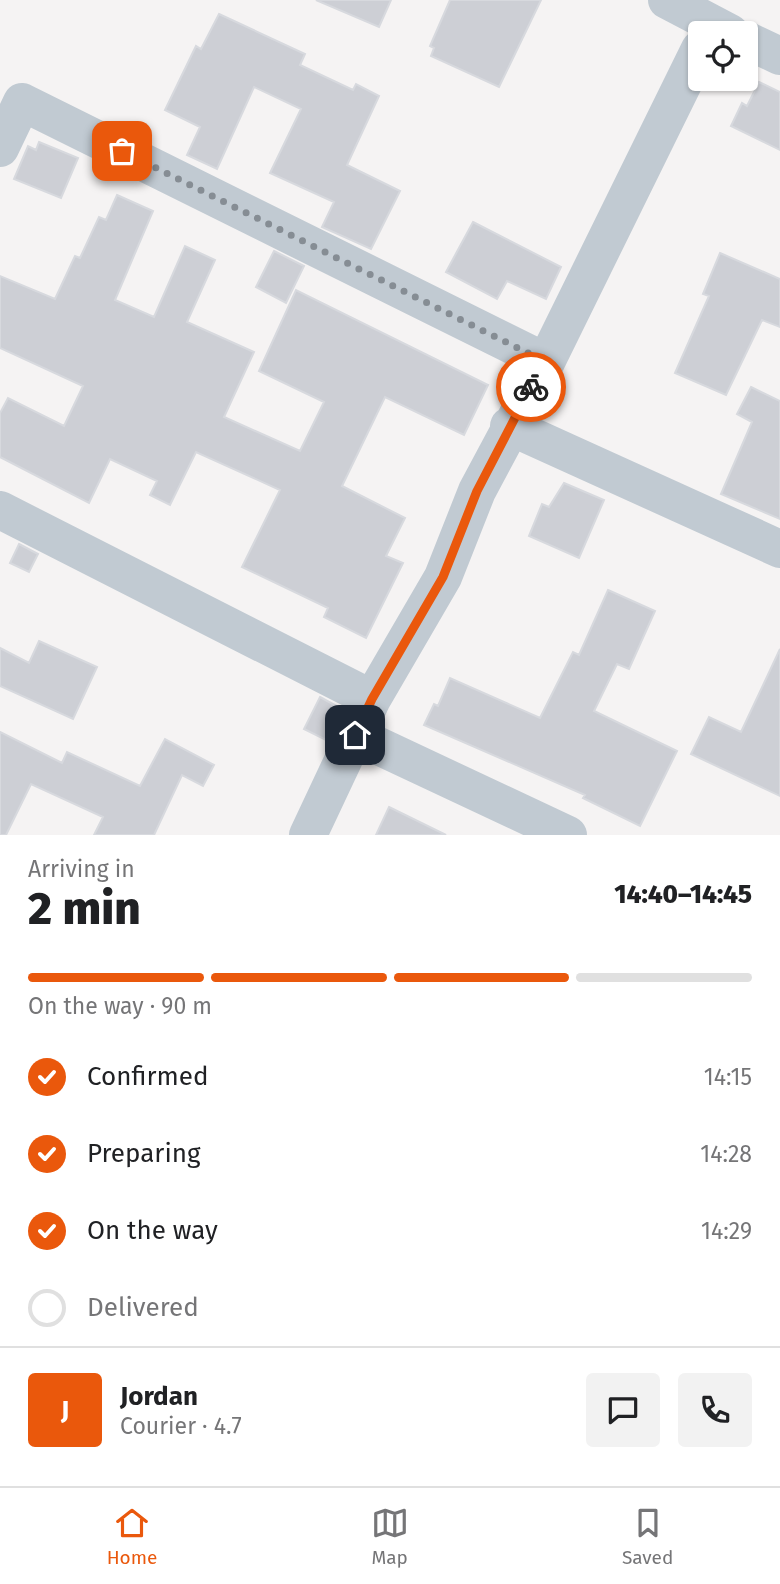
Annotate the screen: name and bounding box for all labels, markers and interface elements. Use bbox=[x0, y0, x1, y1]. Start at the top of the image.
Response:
map controls bbox=[688, 21, 758, 91]
button: locate bbox=[688, 21, 758, 91]
pin bbox=[92, 121, 152, 181]
icon: bag bbox=[103, 132, 141, 170]
courier bbox=[496, 352, 566, 422]
icon: bike bbox=[512, 368, 550, 406]
pin bbox=[325, 705, 385, 765]
icon: home bbox=[336, 716, 374, 754]
text: Arriving in bbox=[28, 855, 135, 883]
text: 14:40–14:45 bbox=[614, 879, 752, 910]
text: 2 min bbox=[28, 881, 141, 936]
text: On the way · 90 m bbox=[28, 992, 212, 1020]
icon: check bbox=[28, 1058, 66, 1096]
text: Confirmed bbox=[87, 1061, 208, 1092]
text: 14:15 bbox=[704, 1063, 752, 1091]
icon: check bbox=[28, 1135, 66, 1173]
text: Preparing bbox=[87, 1138, 200, 1169]
text: 14:28 bbox=[700, 1140, 752, 1168]
icon: check bbox=[28, 1212, 66, 1250]
text: On the way bbox=[87, 1215, 218, 1246]
text: 14:29 bbox=[701, 1217, 752, 1245]
text: Delivered bbox=[87, 1292, 199, 1323]
button: chat bbox=[586, 1373, 660, 1447]
button: phone bbox=[678, 1373, 752, 1447]
text: Jordan bbox=[120, 1381, 198, 1412]
text: J bbox=[61, 1395, 69, 1426]
text: Courier · 4.7 bbox=[120, 1412, 242, 1440]
tab: Home bbox=[107, 1504, 157, 1569]
tab: Map bbox=[371, 1504, 409, 1569]
tab: Saved bbox=[622, 1504, 673, 1569]

